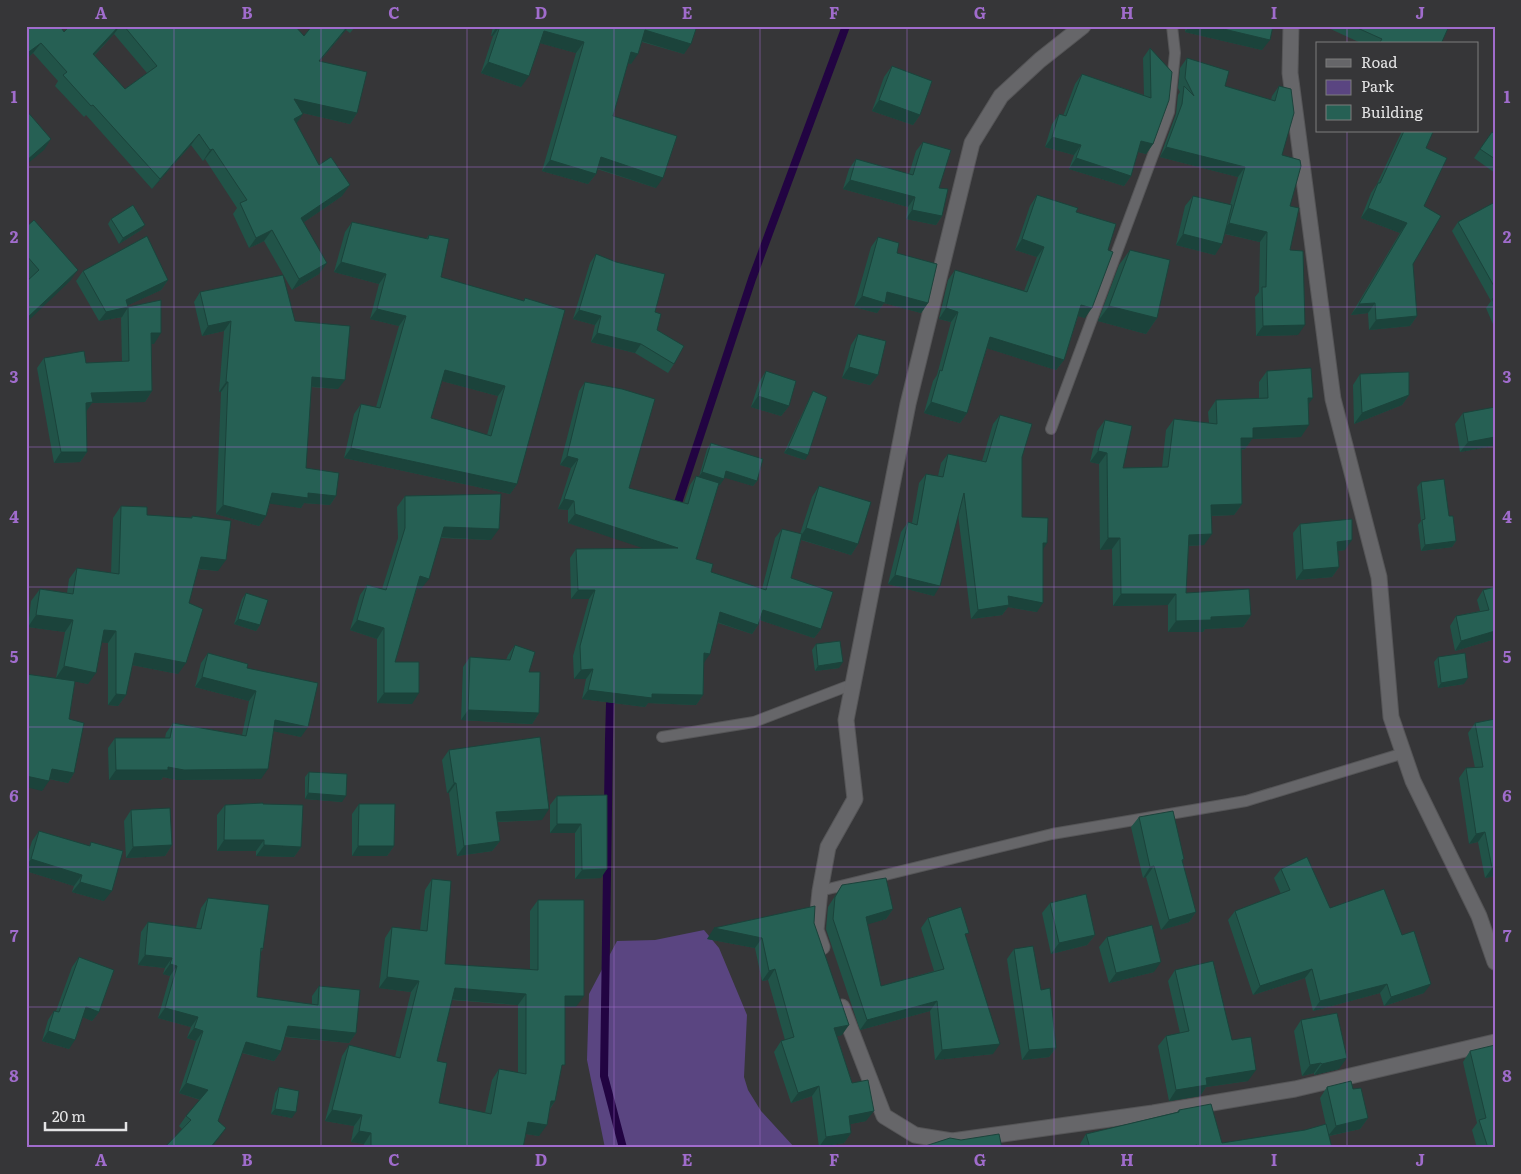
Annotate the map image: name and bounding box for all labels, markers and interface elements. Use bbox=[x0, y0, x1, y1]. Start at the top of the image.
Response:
text: A bbox=[95, 0, 107, 24]
text: B bbox=[241, 0, 253, 24]
text: C bbox=[388, 0, 400, 24]
text: D bbox=[535, 0, 547, 24]
text: E bbox=[682, 0, 693, 24]
text: F bbox=[829, 0, 839, 24]
text: G bbox=[974, 0, 986, 24]
text: H bbox=[1120, 0, 1134, 24]
text: I bbox=[1271, 0, 1277, 24]
text: J bbox=[1415, 0, 1425, 24]
legend bbox=[1316, 42, 1478, 132]
text: Road bbox=[1361, 50, 1397, 73]
text: Park bbox=[1361, 74, 1395, 97]
text: 1 bbox=[11, 84, 18, 108]
text: 1 bbox=[1504, 84, 1511, 108]
text: Building bbox=[1361, 100, 1423, 123]
text: 2 bbox=[10, 224, 19, 248]
text: 2 bbox=[1503, 224, 1512, 248]
text: 3 bbox=[10, 364, 19, 388]
text: 3 bbox=[1503, 364, 1512, 388]
text: 4 bbox=[9, 504, 19, 528]
text: 4 bbox=[1502, 504, 1512, 528]
text: 5 bbox=[10, 644, 19, 668]
text: 5 bbox=[1503, 644, 1512, 668]
text: 6 bbox=[9, 783, 19, 807]
text: 6 bbox=[1502, 783, 1512, 807]
text: 7 bbox=[10, 923, 19, 947]
text: 7 bbox=[1503, 923, 1512, 947]
text: 8 bbox=[9, 1063, 19, 1087]
text: 8 bbox=[1502, 1063, 1512, 1087]
scale bar bbox=[45, 1099, 126, 1131]
text: 20 m bbox=[52, 1104, 86, 1127]
text: A bbox=[95, 1147, 107, 1171]
text: B bbox=[241, 1147, 253, 1171]
text: C bbox=[388, 1147, 400, 1171]
text: D bbox=[535, 1147, 547, 1171]
text: E bbox=[682, 1147, 693, 1171]
text: F bbox=[829, 1147, 839, 1171]
text: G bbox=[974, 1147, 986, 1171]
text: H bbox=[1120, 1147, 1134, 1171]
text: I bbox=[1271, 1147, 1277, 1171]
text: J bbox=[1415, 1147, 1425, 1171]

